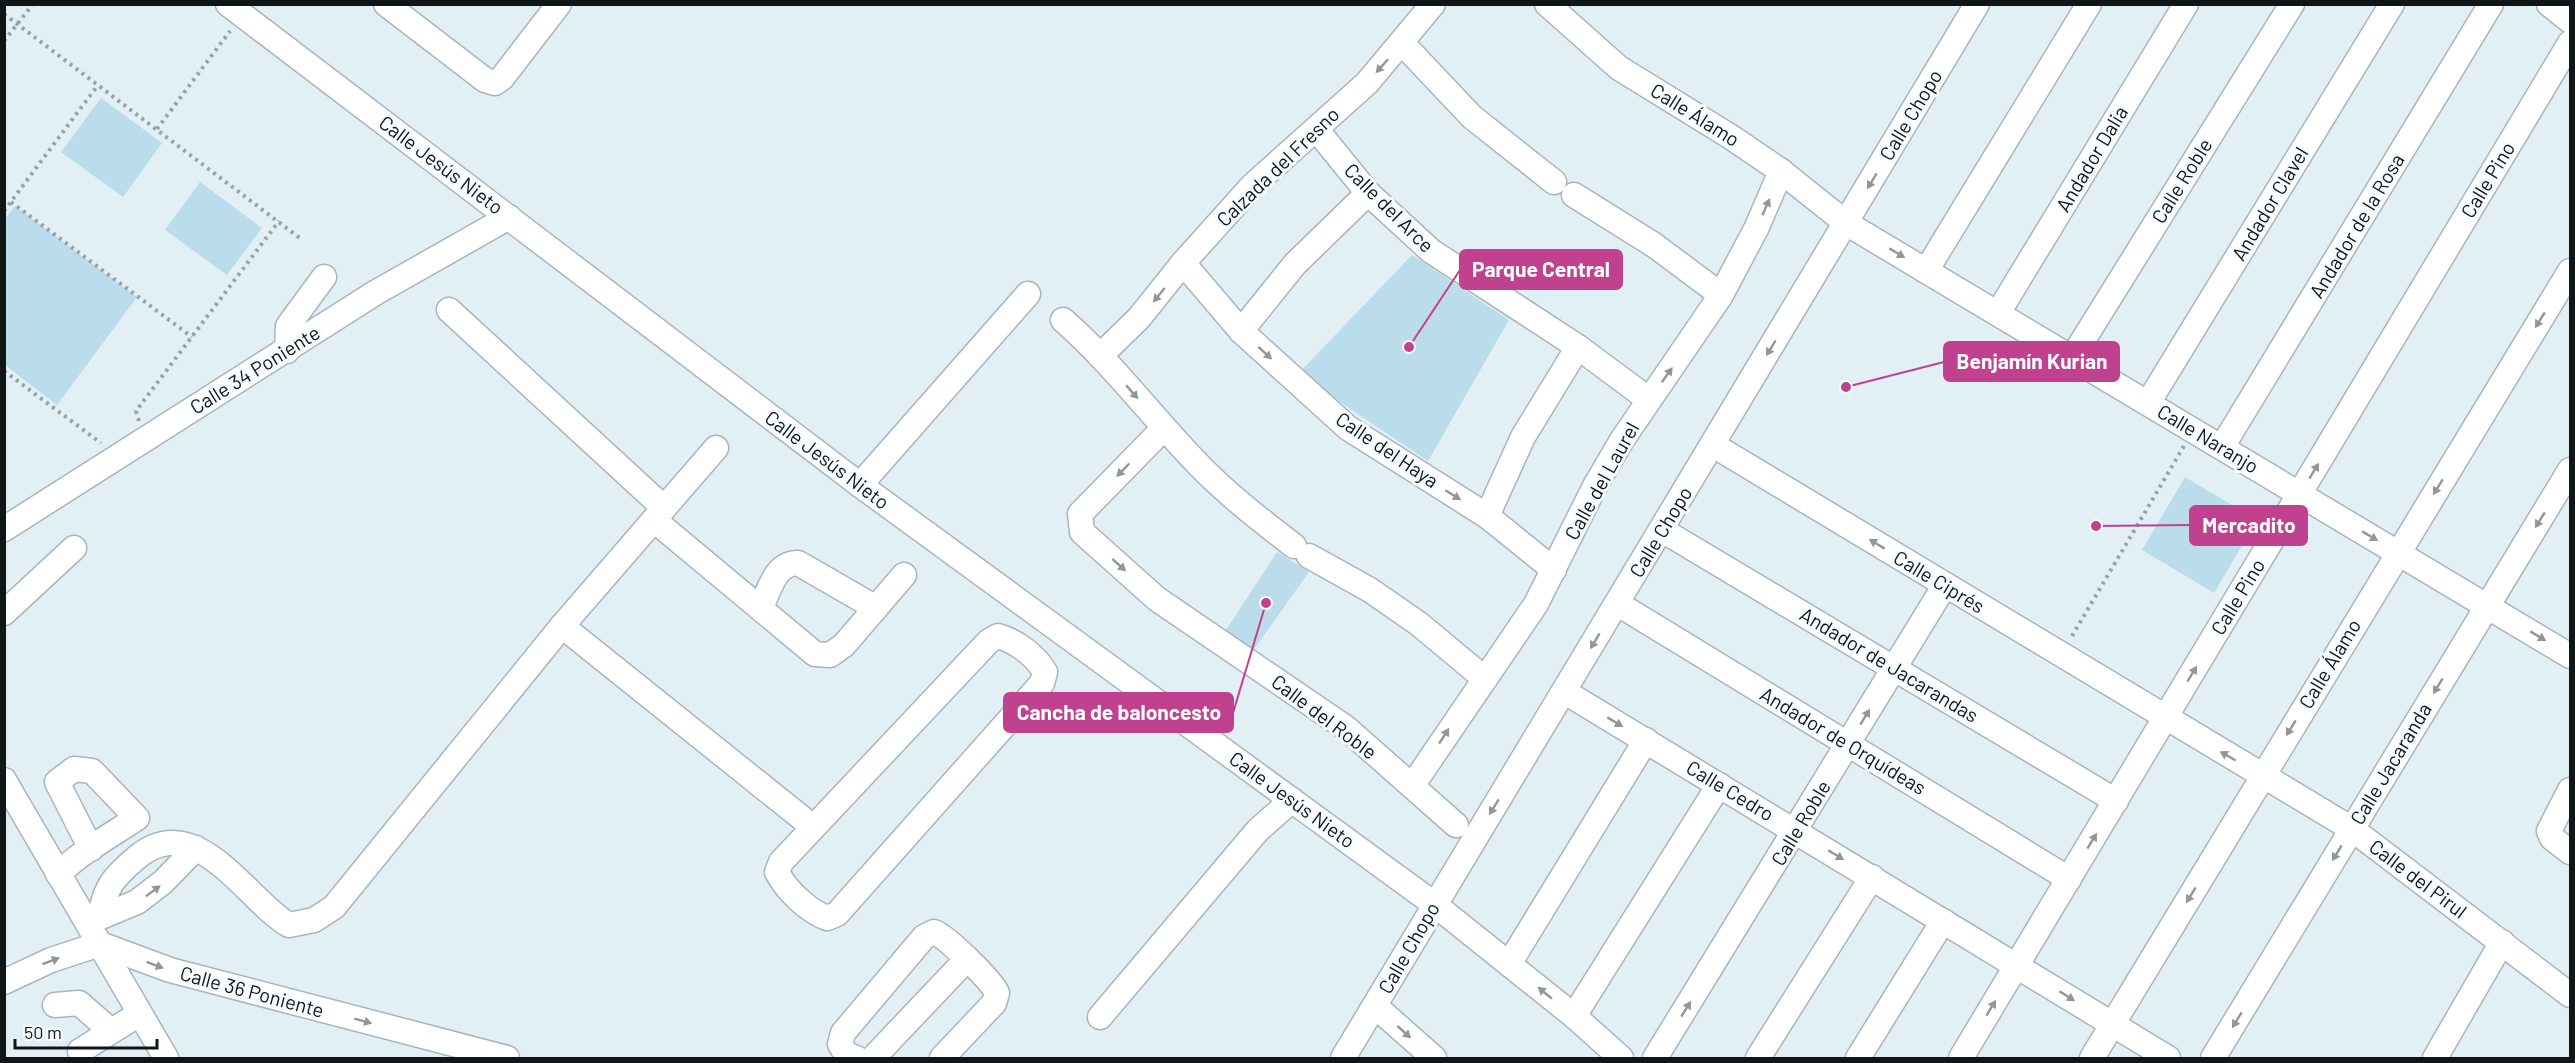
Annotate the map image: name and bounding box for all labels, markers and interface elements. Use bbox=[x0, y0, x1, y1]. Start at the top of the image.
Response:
one-way arrow bbox=[1376, 58, 1389, 73]
street label: Calle Chopo bbox=[1874, 65, 1947, 164]
street label: Calle Álamo bbox=[1647, 77, 1744, 151]
street label: Andador Dalia bbox=[2050, 101, 2132, 216]
street label: Calzada del Fresno bbox=[1211, 102, 1344, 231]
street label: Calle Jesús Nieto bbox=[375, 110, 508, 219]
street label: Calle Roble bbox=[2146, 134, 2217, 227]
street label: Calle Pino bbox=[2455, 137, 2519, 222]
street label: Andador Clavel bbox=[2226, 142, 2312, 265]
street label: Andador de la Rosa bbox=[2304, 149, 2409, 302]
street label: Calle del Arce bbox=[1340, 158, 1439, 257]
one-way arrow bbox=[1866, 173, 1877, 189]
one-way arrow bbox=[1761, 199, 1770, 216]
one-way arrow bbox=[1889, 247, 1905, 258]
callout: Parque Central bbox=[1460, 250, 1622, 289]
text: Parque Central bbox=[1472, 256, 1610, 281]
one-way arrow bbox=[1152, 287, 1165, 303]
one-way arrow bbox=[2534, 312, 2545, 329]
street label: Calle 34 Poniente bbox=[185, 320, 324, 419]
one-way arrow bbox=[1766, 340, 1777, 356]
callout: Benjamín Kurian bbox=[1944, 342, 2119, 381]
one-way arrow bbox=[1257, 346, 1272, 360]
text: Benjamín Kurian bbox=[1956, 348, 2108, 373]
one-way arrow bbox=[1660, 367, 1672, 382]
one-way arrow bbox=[1125, 384, 1138, 399]
street label: Calle Naranjo bbox=[2154, 399, 2264, 478]
street label: Calle Jesús Nieto bbox=[761, 405, 894, 514]
street label: Calle del Haya bbox=[1332, 406, 1443, 492]
street label: Calle del Laurel bbox=[1559, 417, 1643, 544]
one-way arrow bbox=[1116, 462, 1130, 476]
one-way arrow bbox=[2308, 463, 2319, 479]
one-way arrow bbox=[2432, 479, 2443, 495]
street label: Calle Chopo bbox=[1624, 482, 1697, 581]
one-way arrow bbox=[1445, 489, 1462, 500]
callout: Mercadito bbox=[2190, 506, 2307, 545]
text: Mercadito bbox=[2202, 512, 2296, 537]
one-way arrow bbox=[2534, 512, 2545, 528]
one-way arrow bbox=[2362, 531, 2379, 541]
one-way arrow bbox=[1869, 539, 1885, 550]
street label: Calle Ciprés bbox=[1890, 545, 1989, 618]
street label: Calle Pino bbox=[2205, 554, 2269, 639]
one-way arrow bbox=[1111, 558, 1126, 572]
street label: Andador de Jacarandas bbox=[1796, 601, 1983, 727]
street label: Calle Álamo bbox=[2293, 614, 2365, 713]
one-way arrow bbox=[2530, 631, 2547, 641]
one-way arrow bbox=[1590, 633, 1601, 649]
one-way arrow bbox=[2187, 665, 2197, 682]
street label: Calle del Roble bbox=[1267, 669, 1382, 764]
one-way arrow bbox=[2432, 678, 2443, 694]
street label: Andador de Orquídeas bbox=[1756, 681, 1931, 799]
callout: Cancha de baloncesto bbox=[1004, 693, 1233, 732]
street label: Calle Jacaranda bbox=[2344, 698, 2436, 829]
text: Cancha de baloncesto bbox=[1017, 699, 1221, 724]
one-way arrow bbox=[1859, 709, 1870, 725]
one-way arrow bbox=[1607, 716, 1623, 727]
one-way arrow bbox=[2286, 720, 2297, 736]
one-way arrow bbox=[1438, 728, 1449, 745]
street label: Calle Jesús Nieto bbox=[1225, 746, 1360, 853]
one-way arrow bbox=[2219, 751, 2236, 761]
street label: Calle Cedro bbox=[1682, 755, 1779, 826]
street label: Calle Roble bbox=[1765, 775, 1835, 870]
one-way arrow bbox=[1488, 799, 1499, 816]
one-way arrow bbox=[2086, 833, 2097, 849]
street label: Calle del Pirul bbox=[2365, 834, 2472, 923]
one-way arrow bbox=[2332, 845, 2343, 861]
one-way arrow bbox=[1828, 850, 1844, 861]
one-way arrow bbox=[145, 885, 160, 897]
one-way arrow bbox=[2185, 887, 2196, 903]
street label: Calle Chopo bbox=[1372, 898, 1444, 997]
one-way arrow bbox=[43, 956, 61, 966]
street label: Calle 36 Poniente bbox=[178, 960, 327, 1022]
one-way arrow bbox=[146, 961, 164, 970]
one-way arrow bbox=[1537, 986, 1553, 999]
one-way arrow bbox=[2059, 990, 2075, 1001]
one-way arrow bbox=[1986, 1000, 1997, 1016]
one-way arrow bbox=[1680, 1001, 1691, 1017]
scale bar bbox=[15, 1012, 158, 1050]
one-way arrow bbox=[2231, 1012, 2242, 1028]
one-way arrow bbox=[355, 1017, 373, 1026]
text: 50 m bbox=[24, 1021, 62, 1043]
one-way arrow bbox=[1397, 1025, 1412, 1039]

